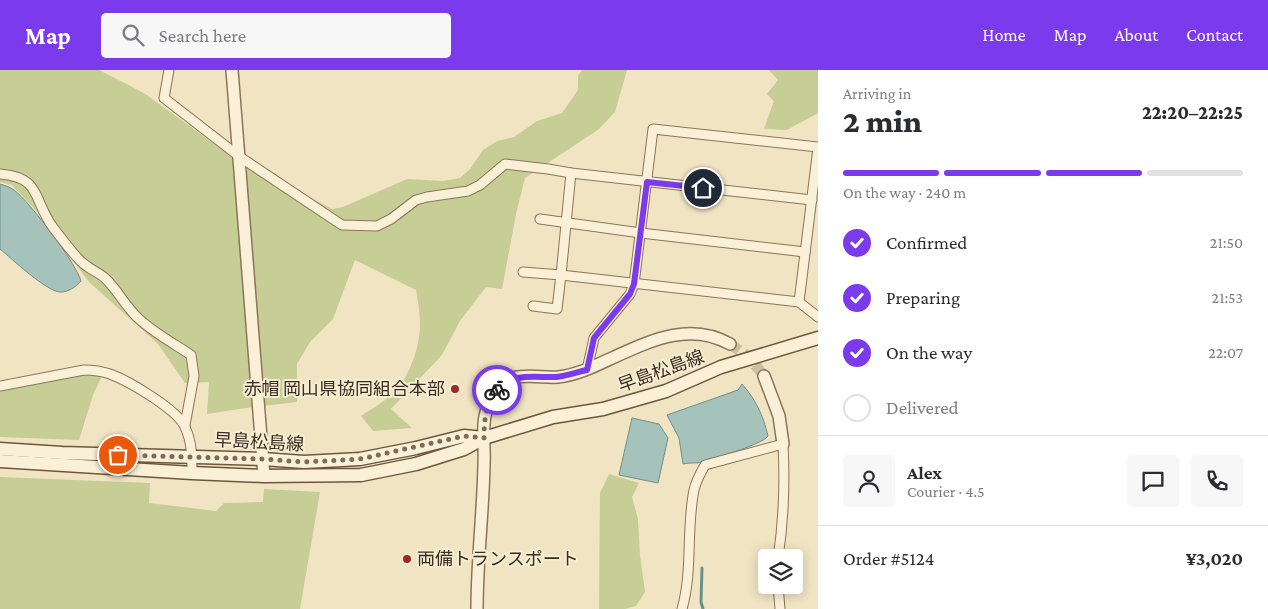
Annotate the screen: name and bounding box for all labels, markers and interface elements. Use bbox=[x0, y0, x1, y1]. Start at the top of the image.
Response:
search box bbox=[101, 13, 451, 58]
icon: search bbox=[119, 21, 147, 49]
text: Map bbox=[25, 22, 71, 49]
text: Search here bbox=[159, 25, 246, 46]
text: Home bbox=[983, 25, 1026, 45]
text: Map bbox=[1054, 25, 1086, 45]
text: About bbox=[1114, 25, 1158, 45]
text: Contact bbox=[1186, 25, 1243, 45]
text: Arriving in bbox=[843, 85, 911, 102]
text: 22:20–22:25 bbox=[1142, 102, 1243, 123]
text: 2 min bbox=[843, 103, 922, 139]
pin bbox=[682, 167, 724, 209]
icon: home bbox=[689, 174, 717, 202]
text: On the way · 240 m bbox=[843, 184, 966, 201]
icon: check bbox=[843, 229, 871, 257]
text: Confirmed bbox=[886, 232, 967, 253]
text: 21:50 bbox=[1210, 234, 1243, 251]
icon: check bbox=[843, 284, 871, 312]
text: Preparing bbox=[886, 287, 960, 308]
text: 21:53 bbox=[1212, 289, 1243, 306]
icon: check bbox=[843, 339, 871, 367]
text: On the way bbox=[886, 342, 972, 363]
text: 22:07 bbox=[1208, 344, 1243, 361]
street label: 早島松島線 bbox=[615, 346, 707, 396]
courier bbox=[472, 365, 522, 415]
icon: bike bbox=[483, 376, 511, 404]
place label: 赤帽 岡山県協同組合本部 bbox=[244, 379, 445, 399]
marker: 赤帽 岡山県協同組合本部 bbox=[449, 383, 461, 395]
text: Delivered bbox=[886, 397, 959, 418]
street label: 早島松島線 bbox=[214, 430, 304, 454]
pin bbox=[97, 434, 139, 476]
icon: bag bbox=[104, 441, 132, 469]
button: person bbox=[843, 455, 895, 507]
button: chat bbox=[1127, 455, 1179, 507]
button: phone bbox=[1191, 455, 1243, 507]
text: Alex bbox=[907, 462, 942, 483]
text: Courier · 4.5 bbox=[907, 483, 985, 500]
text: Order #5124 bbox=[843, 548, 934, 569]
text: ¥3,020 bbox=[1186, 548, 1243, 569]
place label: 両備トランスポート bbox=[417, 549, 579, 569]
map controls bbox=[758, 549, 803, 594]
button: layers bbox=[758, 549, 803, 594]
marker: 両備トランスポート bbox=[401, 553, 413, 565]

